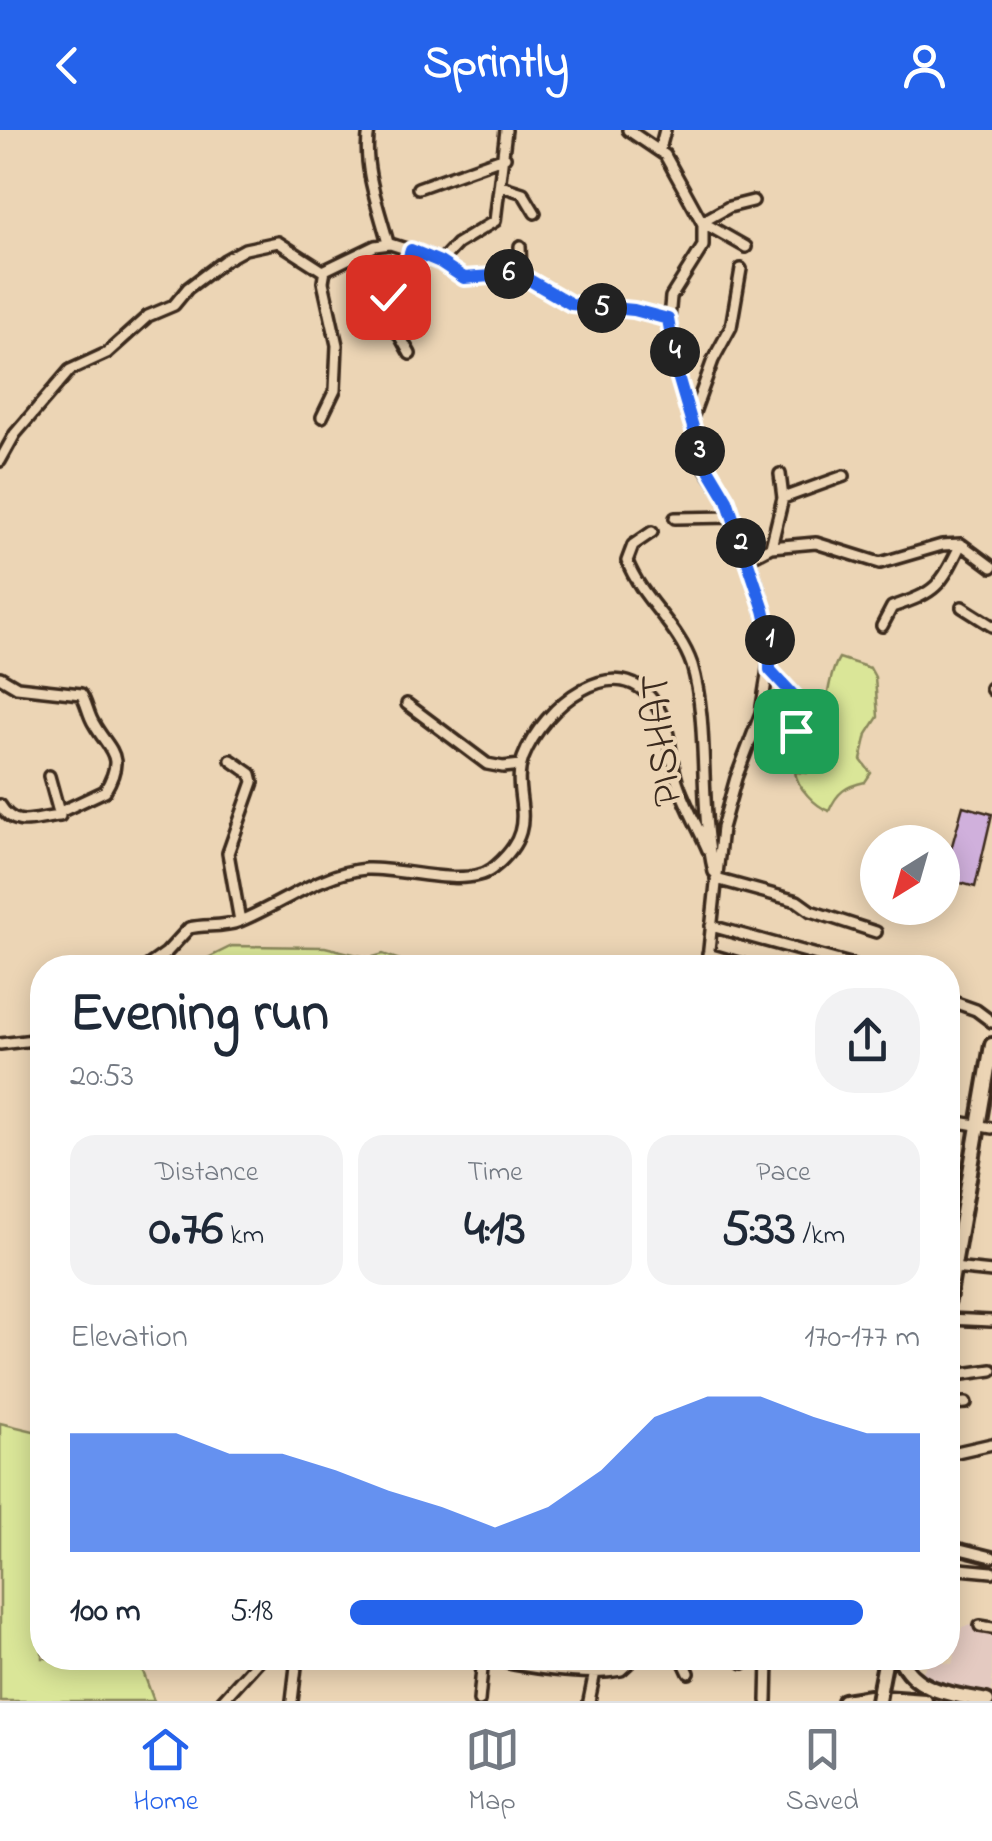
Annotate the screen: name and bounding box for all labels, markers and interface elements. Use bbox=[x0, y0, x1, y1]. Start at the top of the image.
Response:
text: Sprintly bbox=[423, 32, 569, 98]
icon: back bbox=[40, 38, 95, 93]
icon: person bbox=[897, 38, 952, 93]
pin: 6 bbox=[484, 249, 534, 299]
text: 6 bbox=[503, 253, 515, 294]
pin bbox=[346, 255, 431, 340]
icon: check bbox=[361, 270, 416, 325]
pin: 5 bbox=[577, 283, 627, 333]
text: 5 bbox=[594, 287, 610, 328]
pin: 4 bbox=[650, 327, 700, 377]
text: 4 bbox=[669, 331, 681, 372]
pin: 3 bbox=[675, 426, 725, 476]
text: 3 bbox=[694, 430, 706, 471]
pin: 2 bbox=[716, 518, 766, 568]
text: 2 bbox=[734, 522, 748, 563]
pin: 1 bbox=[745, 615, 795, 665]
text: 1 bbox=[766, 619, 774, 660]
street label: PISHAT bbox=[626, 671, 700, 809]
pin bbox=[754, 689, 839, 774]
icon: arrive bbox=[769, 704, 824, 759]
north arrow bbox=[860, 825, 960, 925]
map controls bbox=[860, 825, 960, 925]
text: Evening run bbox=[70, 976, 329, 1056]
button: share bbox=[815, 988, 920, 1093]
text: 20:53 bbox=[70, 1054, 134, 1101]
text: Distance bbox=[155, 1153, 258, 1194]
text: Time bbox=[467, 1153, 523, 1194]
text: Pace bbox=[756, 1153, 811, 1194]
text: 0.76 bbox=[149, 1194, 223, 1267]
text: 4:13 bbox=[464, 1194, 526, 1267]
text: 5:33 bbox=[721, 1194, 796, 1267]
text: km bbox=[223, 1216, 264, 1257]
text: /km bbox=[796, 1216, 845, 1257]
text: Elevation bbox=[70, 1315, 188, 1362]
text: 170–177 m bbox=[804, 1315, 920, 1362]
text: 100 m bbox=[70, 1589, 141, 1636]
text: 5:18 bbox=[230, 1589, 273, 1636]
tab: Home bbox=[133, 1722, 198, 1823]
tab: Map bbox=[465, 1722, 520, 1823]
tab: Saved bbox=[786, 1722, 859, 1823]

